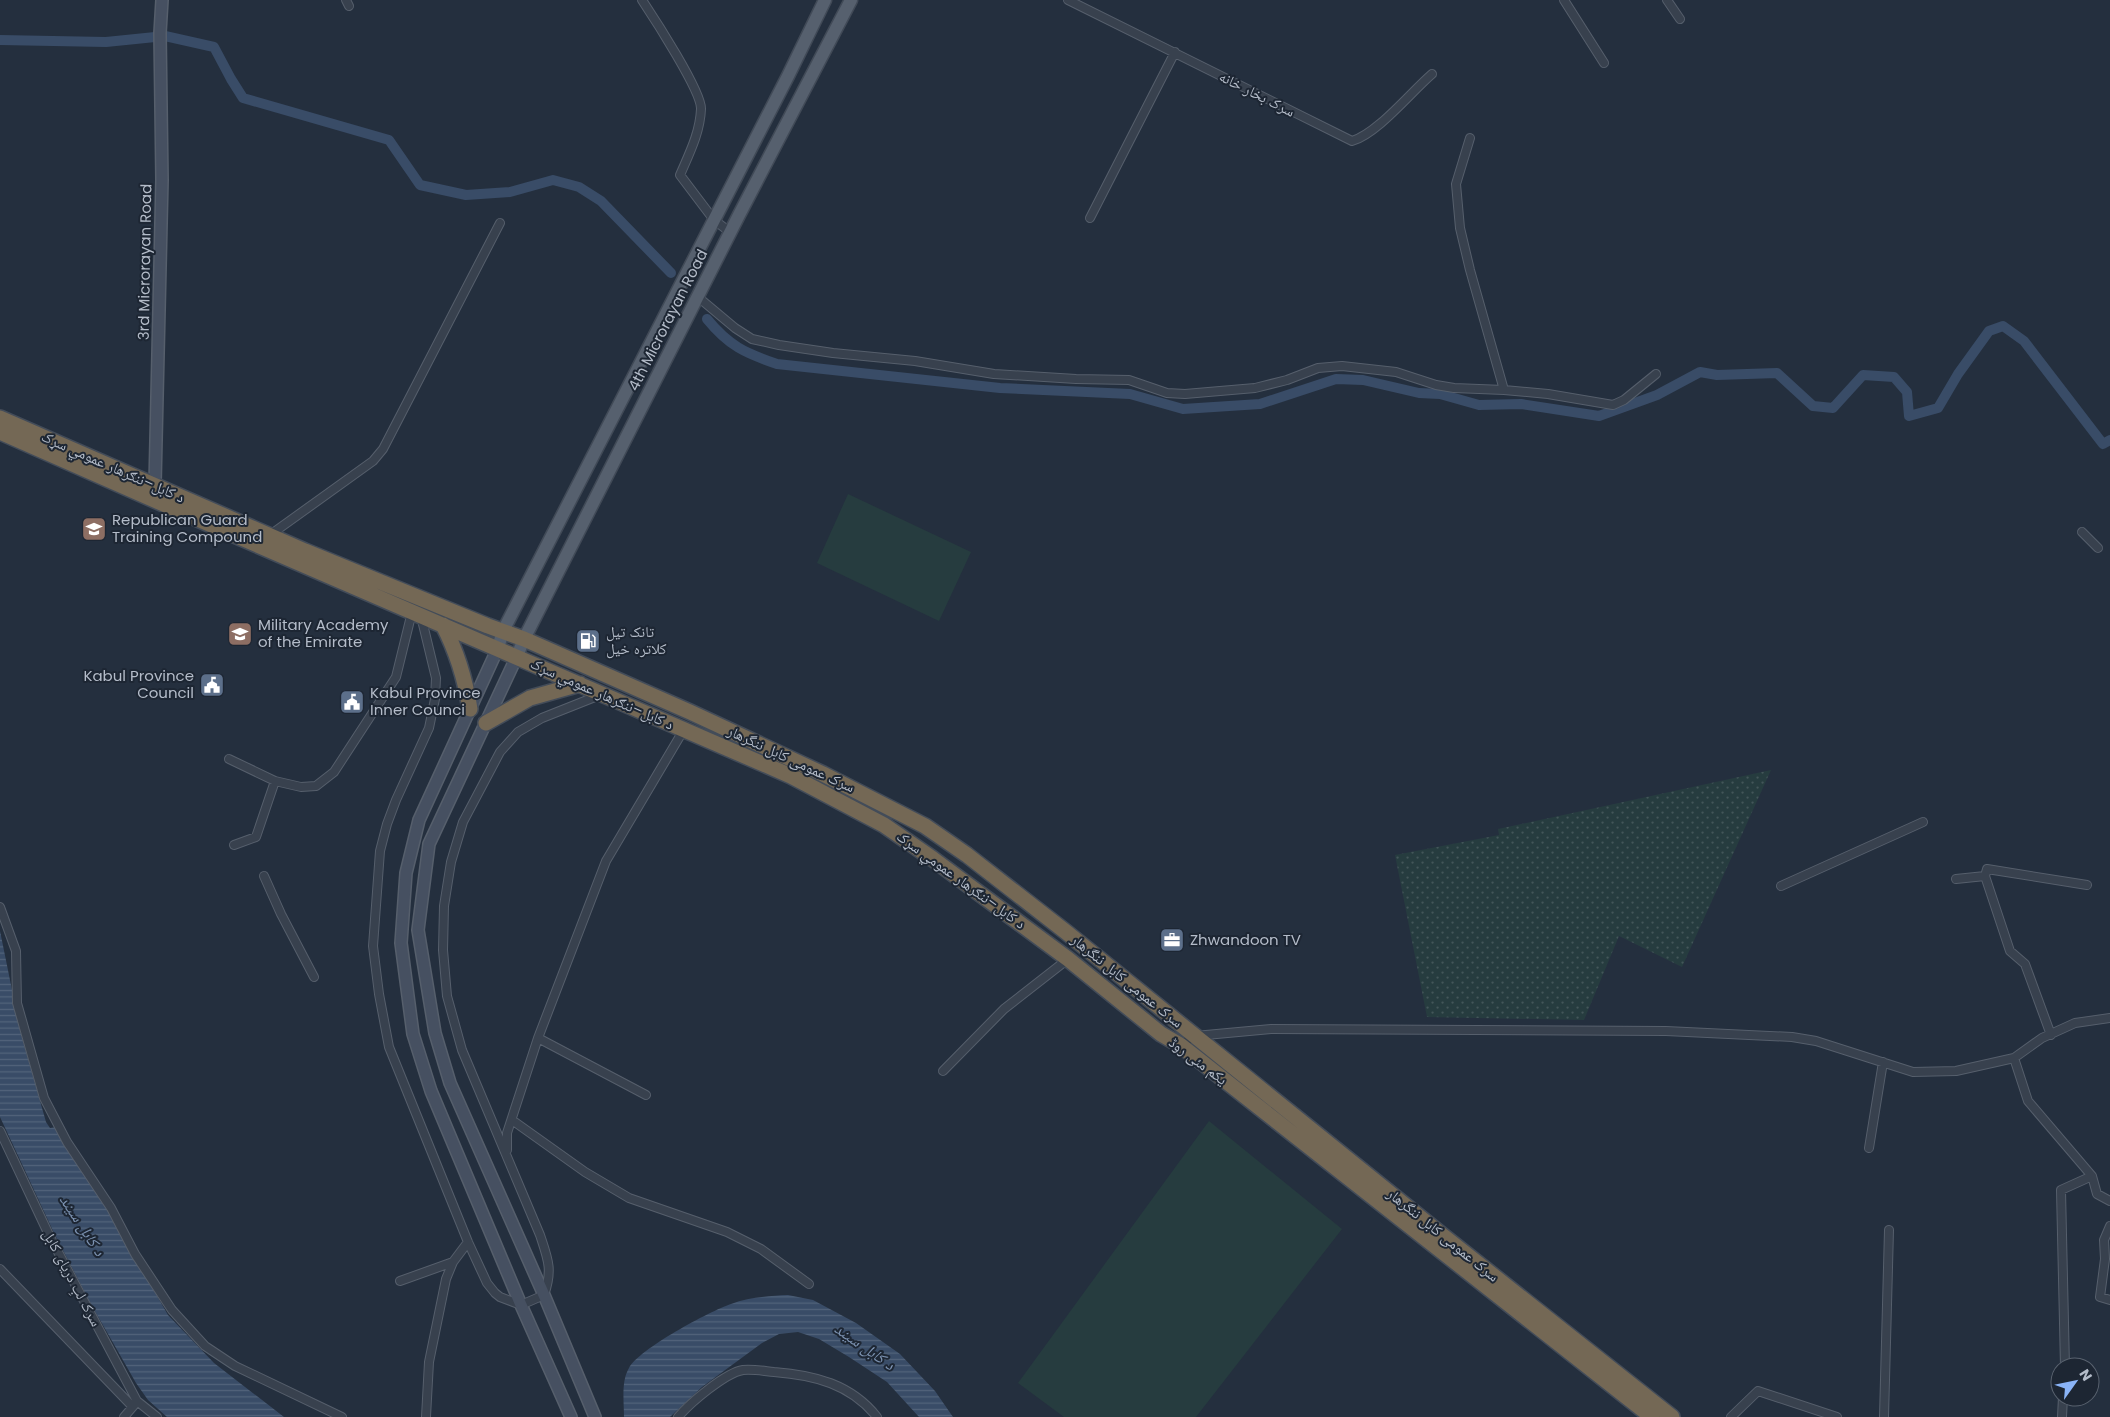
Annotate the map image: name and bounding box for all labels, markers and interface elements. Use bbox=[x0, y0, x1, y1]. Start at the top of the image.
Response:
street label: سرک بخار خانه bbox=[1216, 65, 1299, 122]
street label: 3rd Microrayan Road bbox=[133, 184, 156, 340]
street label: 4th Microrayan Road bbox=[623, 245, 712, 394]
street label: د کابل–ننګرهار عمومي سړک bbox=[38, 425, 188, 509]
place label: Republican Guard Training Compound bbox=[112, 509, 262, 547]
school or university icon: Republican Guard Training Compound bbox=[81, 516, 107, 542]
place label: Military Academy of the Emirate bbox=[258, 614, 389, 652]
school or university icon: Military Academy of the Emirate bbox=[227, 621, 253, 647]
place label: تانک تیل کلاتره خیل bbox=[606, 621, 667, 659]
fuel station icon: تانک تیل کلاتره خیل bbox=[575, 628, 601, 654]
street label: د کابل–ننګرهار عمومي سړک bbox=[527, 652, 677, 736]
place label: Kabul Province Council bbox=[83, 665, 194, 703]
public building icon: Kabul Province Council bbox=[199, 672, 225, 698]
place label: Kabul Province Inner Counci bbox=[370, 682, 481, 720]
public building icon: Kabul Province Inner Counci bbox=[339, 689, 365, 715]
street label: سرک عمومی کابل ننگرهار bbox=[723, 719, 858, 797]
street label: د کابل–ننګرهار عمومي سړک bbox=[891, 826, 1030, 935]
office icon: Zhwandoon TV bbox=[1159, 927, 1185, 953]
street label: سرک عمومی کابل ننگرهار bbox=[1066, 928, 1188, 1032]
place label: Zhwandoon TV bbox=[1190, 929, 1301, 950]
street label: یکم مئی روڈ bbox=[1165, 1032, 1232, 1090]
street label: سرک عمومی کابل ننگرهار bbox=[1382, 1182, 1504, 1286]
water label: د کابل سيند bbox=[54, 1190, 111, 1261]
street label: سرک لبِ دریای کابل bbox=[37, 1225, 107, 1331]
water label: د کابل سيند bbox=[830, 1317, 900, 1376]
north arrow bbox=[2050, 1357, 2100, 1407]
text: N bbox=[2075, 1365, 2097, 1385]

